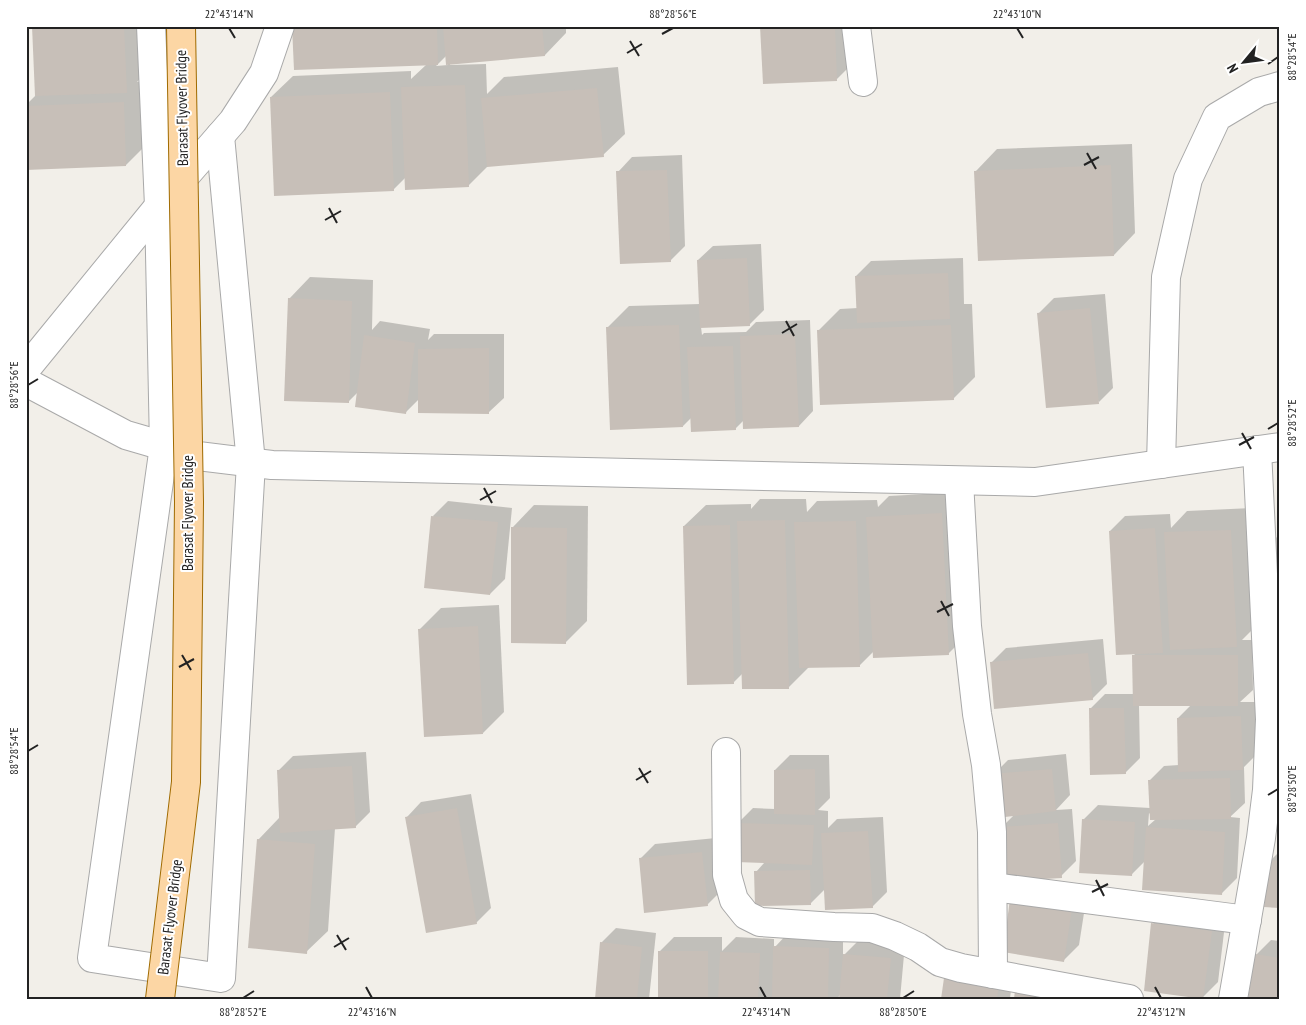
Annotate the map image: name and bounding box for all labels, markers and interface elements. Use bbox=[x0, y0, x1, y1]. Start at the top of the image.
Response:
text: 22°43'14"N bbox=[205, 6, 253, 21]
text: 88°28'56"E bbox=[649, 6, 697, 21]
text: 22°43'10"N bbox=[993, 6, 1041, 21]
text: 88°28'54"E bbox=[1284, 33, 1299, 81]
north arrow bbox=[1218, 38, 1268, 88]
street label: Barasat Flyover Bridge bbox=[171, 50, 192, 166]
text: N bbox=[1223, 61, 1242, 76]
text: 88°28'56"E bbox=[6, 361, 21, 409]
text: 88°28'52"E bbox=[1284, 399, 1299, 447]
street label: Barasat Flyover Bridge bbox=[178, 455, 197, 571]
text: 88°28'54"E bbox=[6, 727, 21, 775]
text: 88°28'50"E bbox=[1284, 765, 1299, 813]
street label: Barasat Flyover Bridge bbox=[153, 858, 186, 976]
text: 88°28'52"E bbox=[219, 1004, 267, 1019]
text: 22°43'16"N bbox=[348, 1004, 396, 1019]
text: 22°43'14"N bbox=[742, 1004, 790, 1019]
text: 88°28'50"E bbox=[879, 1004, 927, 1019]
text: 22°43'12"N bbox=[1137, 1004, 1185, 1019]

